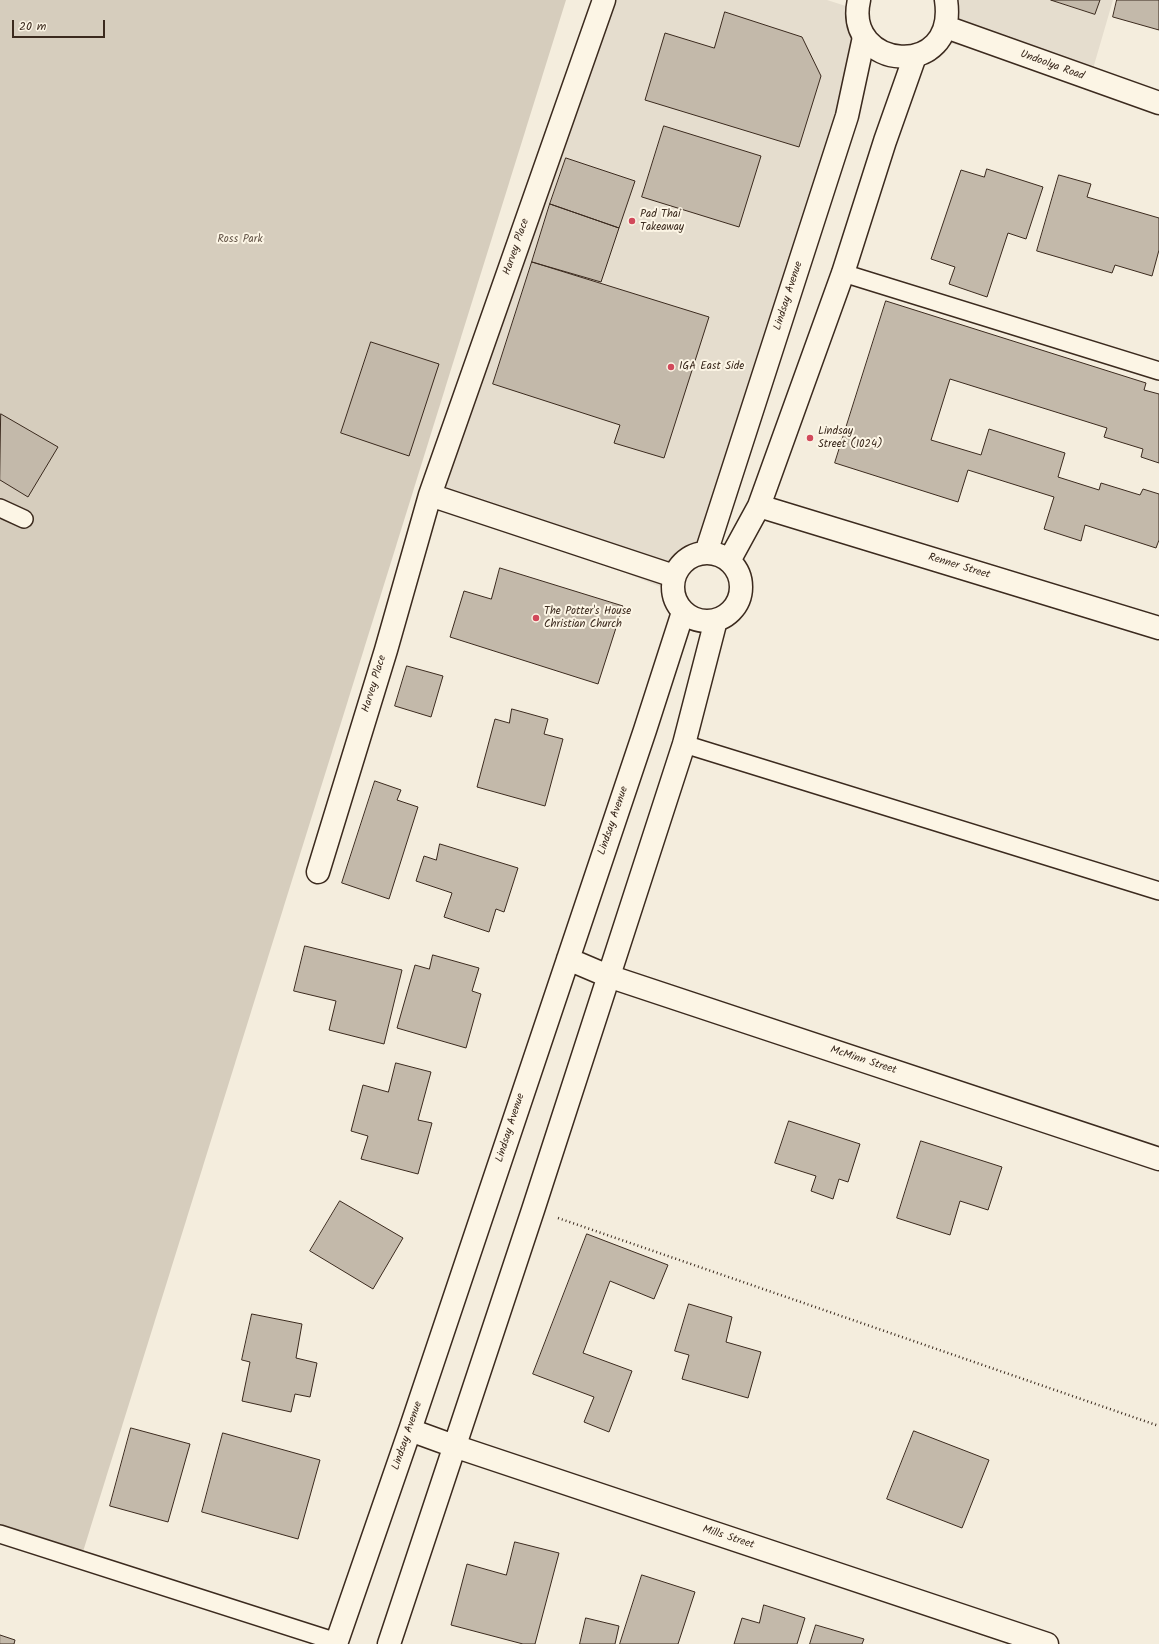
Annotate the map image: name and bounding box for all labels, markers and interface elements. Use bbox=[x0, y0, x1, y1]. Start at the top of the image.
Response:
scale bar bbox=[14, 12, 107, 38]
text: 20 m bbox=[19, 17, 46, 36]
street label: Undoolya Road bbox=[1018, 48, 1086, 84]
place label: Pad Thai Takeaway bbox=[640, 208, 684, 234]
marker: Pad Thai Takeaway bbox=[627, 216, 637, 226]
street label: Harvey Place bbox=[501, 217, 533, 277]
park label: Ross Park bbox=[217, 233, 263, 247]
street label: Lindsay Avenue bbox=[772, 260, 806, 332]
place label: IGA East Side bbox=[679, 360, 744, 374]
marker: IGA East Side bbox=[666, 362, 676, 372]
place label: Lindsay Street (1024) bbox=[818, 425, 883, 451]
marker: Lindsay Street (1024) bbox=[805, 433, 815, 443]
street label: Renner Street bbox=[926, 551, 992, 583]
place label: The Potter's House Christian Church bbox=[544, 605, 631, 631]
marker: The Potter's House Christian Church bbox=[531, 613, 541, 623]
street label: Harvey Place bbox=[360, 654, 390, 714]
street label: Lindsay Avenue bbox=[596, 785, 632, 857]
street label: McMinn Street bbox=[828, 1044, 898, 1078]
street label: Lindsay Avenue bbox=[494, 1092, 528, 1164]
street label: Lindsay Avenue bbox=[390, 1400, 426, 1472]
street label: Mills Street bbox=[700, 1523, 756, 1553]

